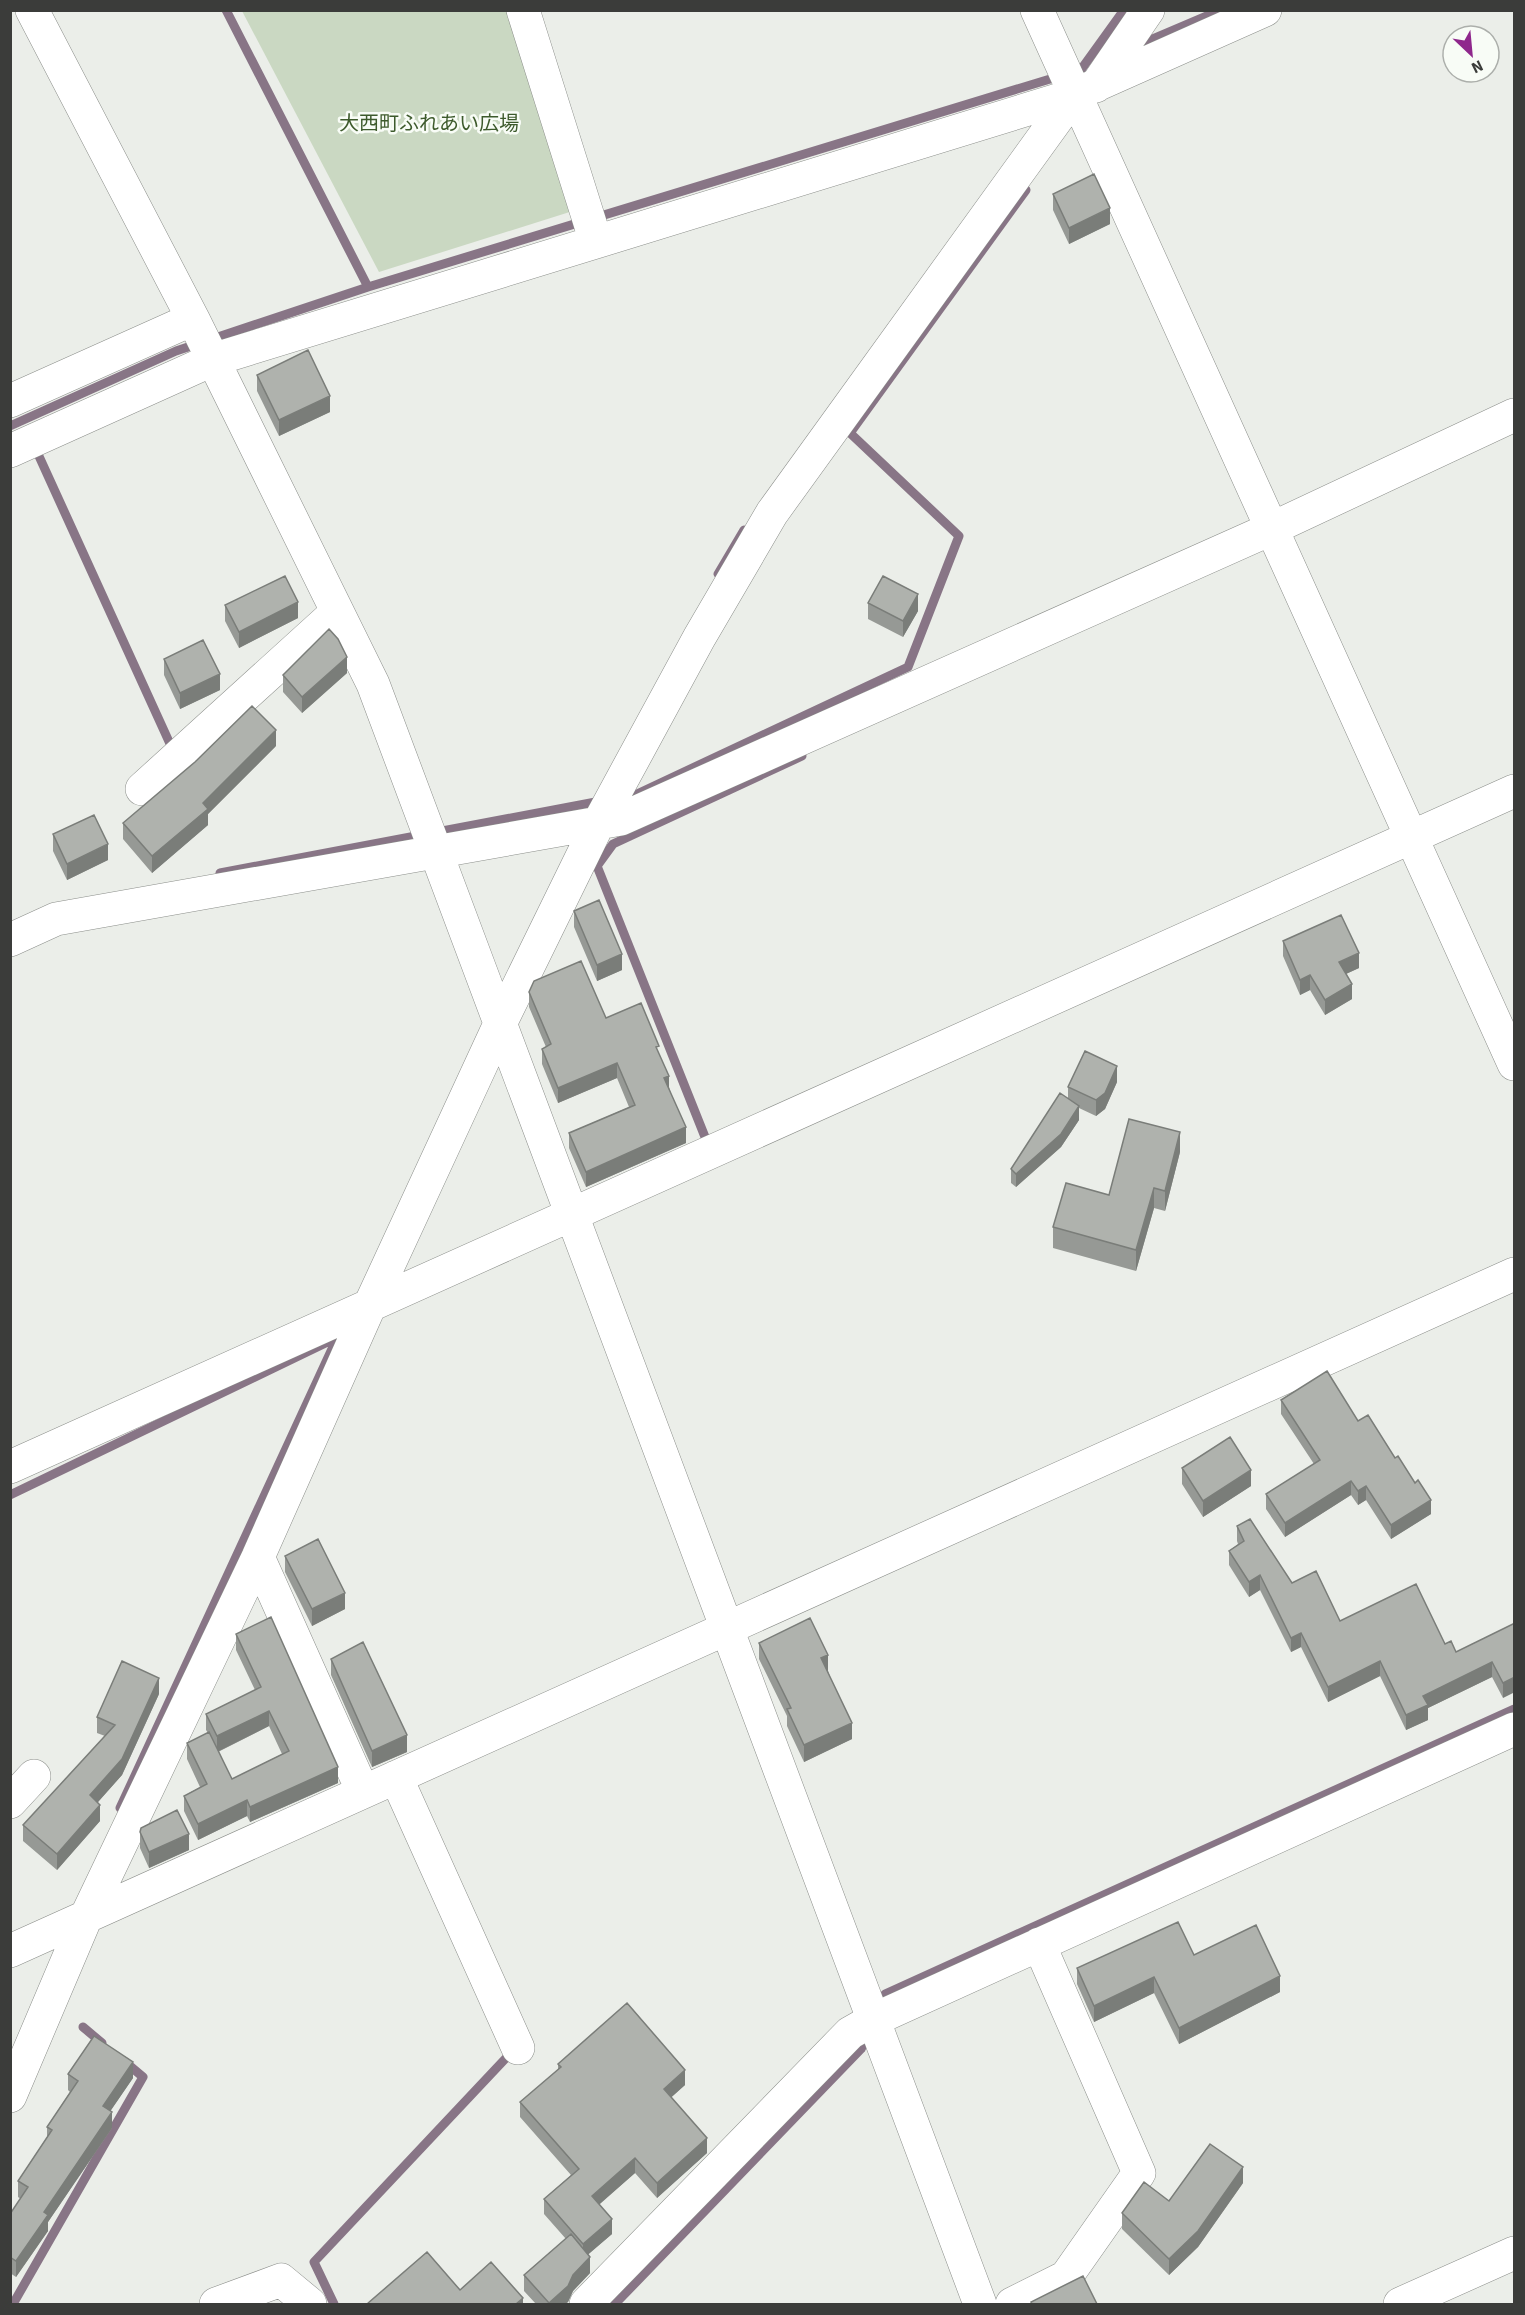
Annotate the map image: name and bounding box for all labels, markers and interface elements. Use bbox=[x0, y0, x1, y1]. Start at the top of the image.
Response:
north arrow bbox=[1441, 24, 1501, 84]
text: N bbox=[1468, 54, 1487, 79]
park label: 大西町ふれあい広場 bbox=[339, 110, 519, 138]

